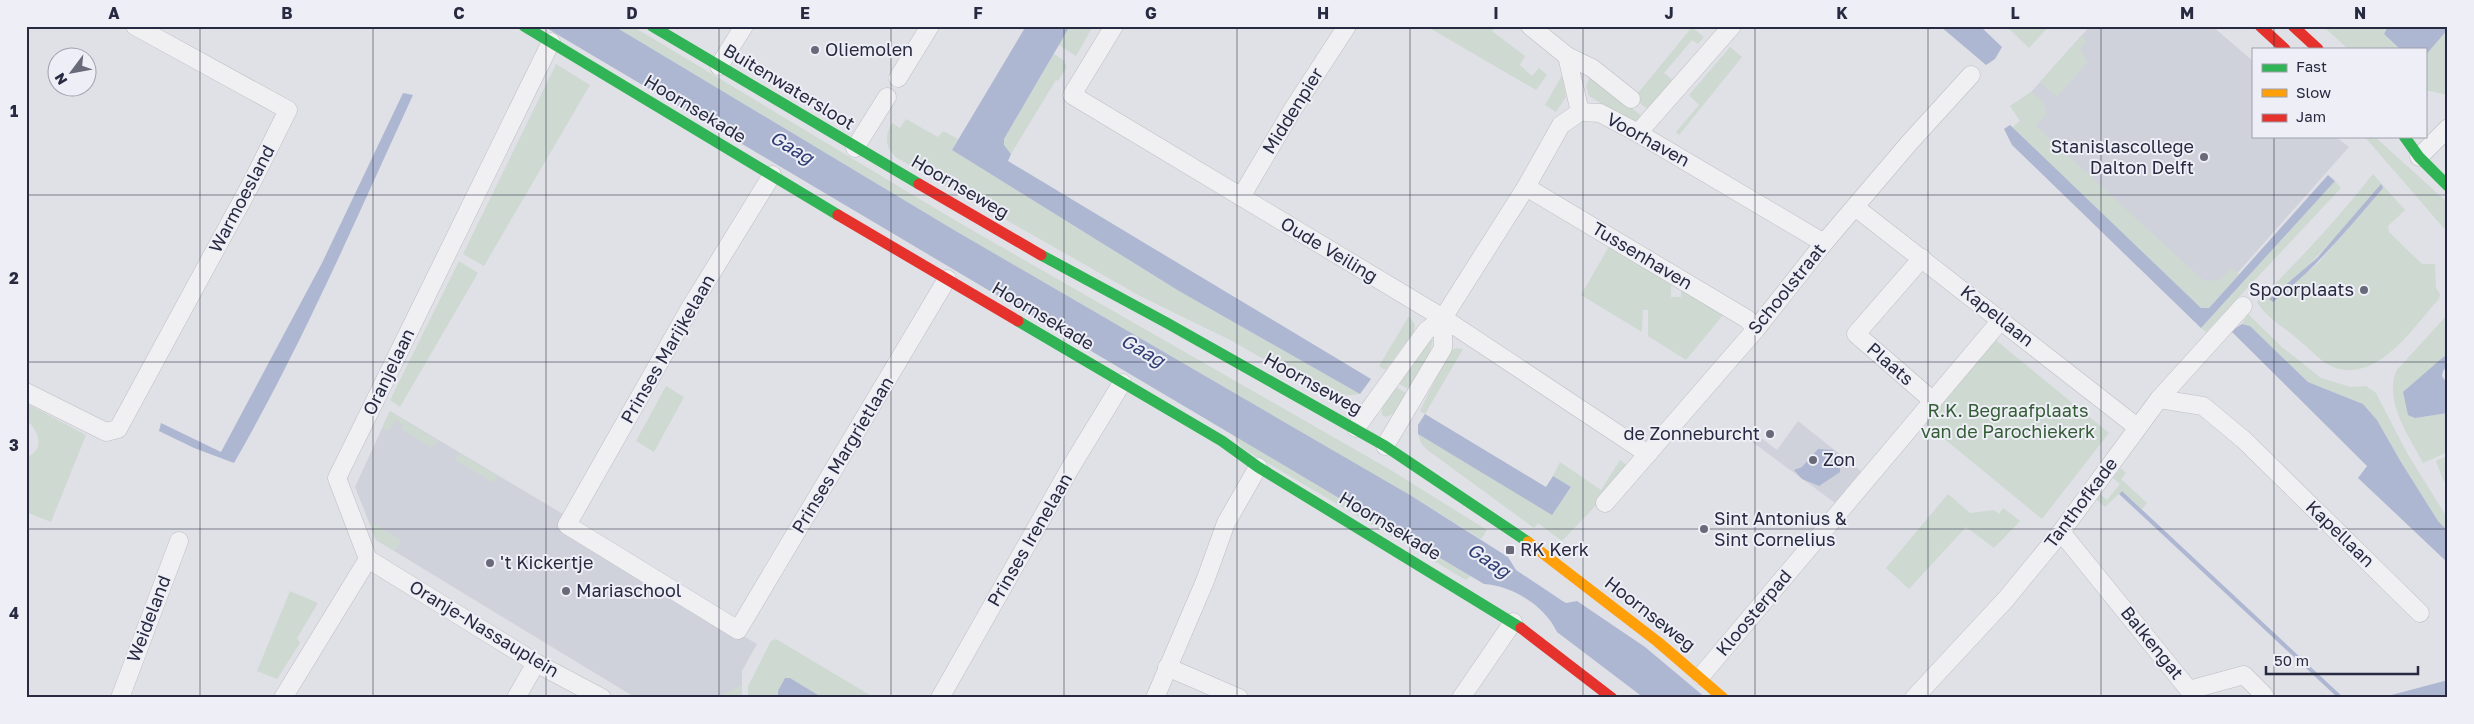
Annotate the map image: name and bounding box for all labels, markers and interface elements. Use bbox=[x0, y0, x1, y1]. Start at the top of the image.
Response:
text: A bbox=[108, 3, 120, 23]
text: B bbox=[281, 3, 293, 23]
text: C bbox=[453, 3, 465, 23]
text: D bbox=[626, 3, 638, 23]
text: E bbox=[800, 3, 810, 23]
text: F bbox=[973, 3, 983, 23]
text: G bbox=[1145, 3, 1157, 23]
text: H bbox=[1317, 3, 1329, 23]
text: I bbox=[1493, 3, 1499, 23]
text: J bbox=[1664, 3, 1674, 23]
text: K bbox=[1836, 3, 1848, 23]
text: L bbox=[2010, 3, 2020, 23]
text: M bbox=[2180, 3, 2194, 23]
text: N bbox=[2354, 3, 2366, 23]
street label: Buitenwatersloot bbox=[720, 38, 859, 134]
place label: Oliemolen bbox=[825, 38, 913, 60]
marker: Oliemolen bbox=[809, 44, 821, 56]
north arrow bbox=[48, 48, 98, 98]
legend bbox=[2252, 48, 2426, 138]
text: Fast bbox=[2296, 57, 2327, 75]
street label: Middenpier bbox=[1257, 63, 1327, 158]
street label: Hoornsekade bbox=[641, 69, 750, 147]
text: N bbox=[51, 70, 71, 88]
text: Slow bbox=[2296, 83, 2331, 101]
text: 1 bbox=[10, 101, 18, 121]
street label: Voorhaven bbox=[1603, 107, 1694, 171]
text: Jam bbox=[2296, 107, 2326, 125]
water label: Gaag bbox=[766, 125, 819, 169]
place label: Stanislascollege Dalton Delft bbox=[2051, 135, 2194, 178]
street label: Warmoesland bbox=[204, 141, 279, 256]
street label: Hoornseweg bbox=[908, 149, 1013, 223]
marker: Stanislascollege Dalton Delft bbox=[2198, 151, 2210, 163]
street label: Oude Veiling bbox=[1277, 212, 1382, 287]
street label: Tussenhaven bbox=[1588, 217, 1697, 294]
street label: Schoolstraat bbox=[1743, 238, 1830, 338]
text: 2 bbox=[9, 268, 19, 288]
street label: Prinses Marijkelaan bbox=[615, 270, 719, 427]
street label: Hoornsekade bbox=[989, 276, 1098, 354]
place label: Spoorplaats bbox=[2249, 278, 2354, 300]
street label: Kapellaan bbox=[1957, 280, 2039, 351]
marker: Spoorplaats bbox=[2358, 284, 2370, 296]
street label: Oranjelaan bbox=[358, 325, 419, 419]
water label: Gaag bbox=[1117, 328, 1170, 372]
street label: Plaats bbox=[1863, 337, 1918, 389]
street label: Hoornseweg bbox=[1260, 347, 1367, 419]
street label: Prinses Margrietlaan bbox=[787, 372, 898, 537]
park label: R.K. Begraafplaats van de Parochiekerk bbox=[1921, 399, 2095, 442]
place label: de Zonneburcht bbox=[1623, 422, 1760, 444]
marker: de Zonneburcht bbox=[1764, 428, 1776, 440]
text: 3 bbox=[9, 435, 19, 455]
place label: Zon bbox=[1823, 448, 1855, 470]
street label: Tanthofkade bbox=[2039, 453, 2121, 552]
marker: Zon bbox=[1807, 454, 1819, 466]
street label: Prinses Irenelaan bbox=[982, 469, 1076, 610]
street label: Hoornsekade bbox=[1336, 486, 1445, 564]
street label: Kapellaan bbox=[2302, 495, 2380, 571]
place label: Sint Antonius & Sint Cornelius bbox=[1714, 507, 1847, 550]
marker: Sint Antonius & Sint Cornelius bbox=[1698, 523, 1710, 535]
water label: Gaag bbox=[1464, 537, 1516, 583]
place label: RK Kerk bbox=[1520, 538, 1589, 560]
marker: RK Kerk bbox=[1504, 544, 1516, 556]
place label: 't Kickertje bbox=[500, 551, 593, 573]
marker: 't Kickertje bbox=[484, 557, 496, 569]
street label: Kloosterpad bbox=[1711, 565, 1796, 660]
street label: Hoornseweg bbox=[1601, 571, 1700, 655]
street label: Weideland bbox=[121, 572, 175, 665]
street label: Oranje-Nassauplein bbox=[406, 575, 563, 681]
place label: Mariaschool bbox=[576, 579, 682, 601]
marker: Mariaschool bbox=[560, 585, 572, 597]
street label: Balkengat bbox=[2117, 601, 2189, 683]
text: 4 bbox=[9, 603, 19, 623]
scale bar bbox=[2266, 644, 2419, 676]
text: 50 m bbox=[2274, 651, 2309, 669]

